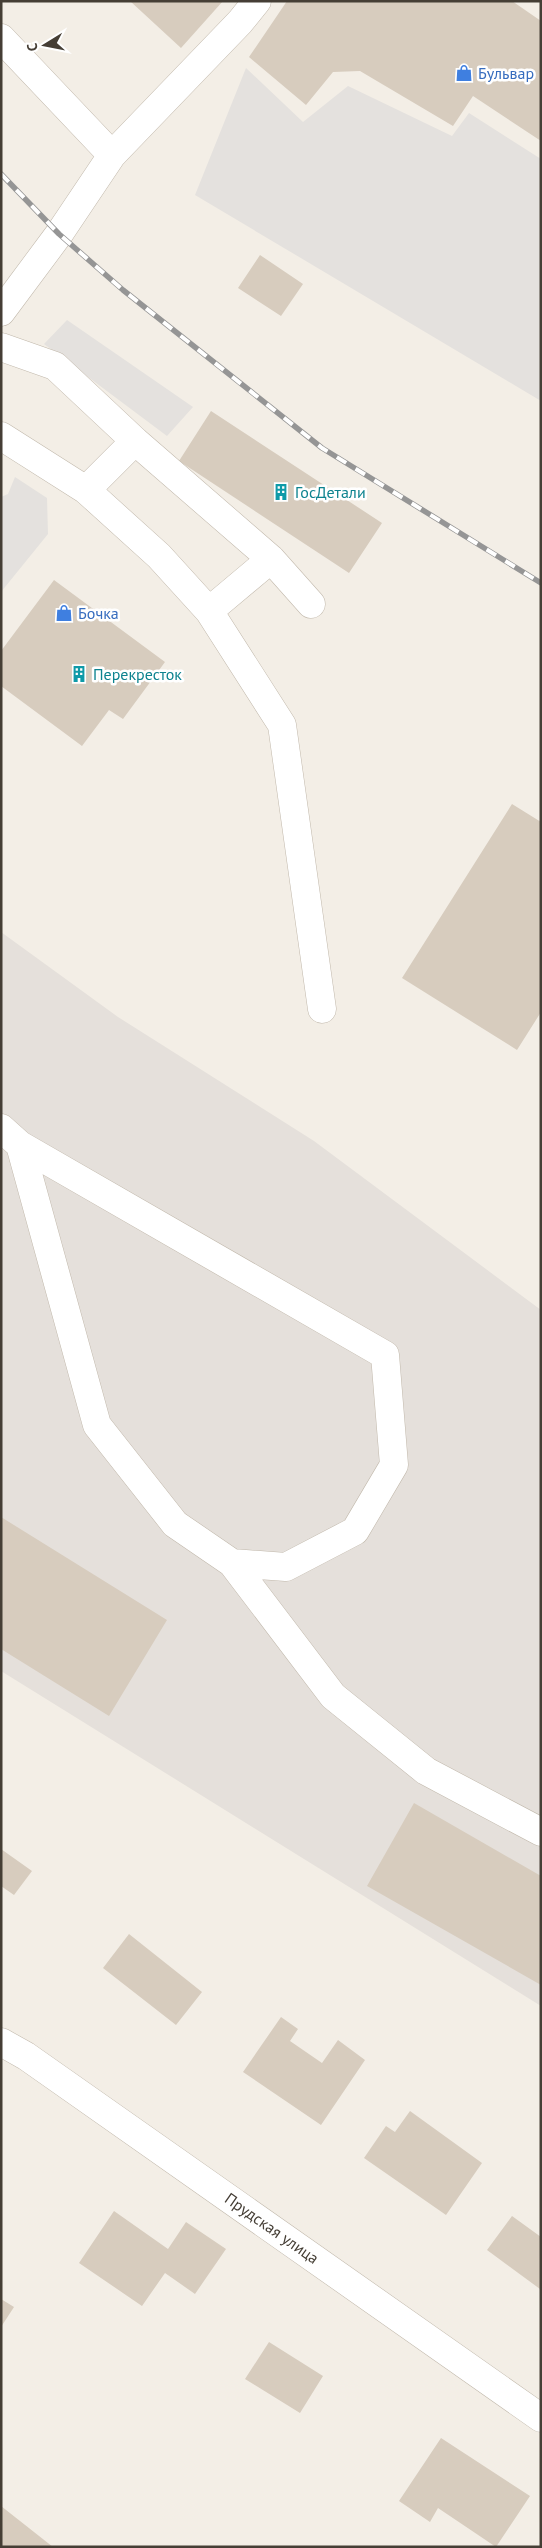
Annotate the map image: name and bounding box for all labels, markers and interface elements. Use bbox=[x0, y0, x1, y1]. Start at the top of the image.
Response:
north arrow bbox=[20, 20, 70, 70]
text: С bbox=[23, 42, 42, 53]
shop icon: Бульвар bbox=[454, 63, 474, 83]
place label: Бульвар bbox=[478, 63, 534, 83]
building icon: ГосДетали bbox=[271, 482, 291, 502]
place label: ГосДетали bbox=[295, 482, 366, 502]
shop icon: Бочка bbox=[54, 603, 74, 623]
place label: Бочка bbox=[78, 603, 119, 623]
building icon: Перекресток bbox=[69, 664, 89, 684]
place label: Перекресток bbox=[93, 664, 182, 684]
street label: Прудская улица bbox=[221, 2188, 323, 2268]

